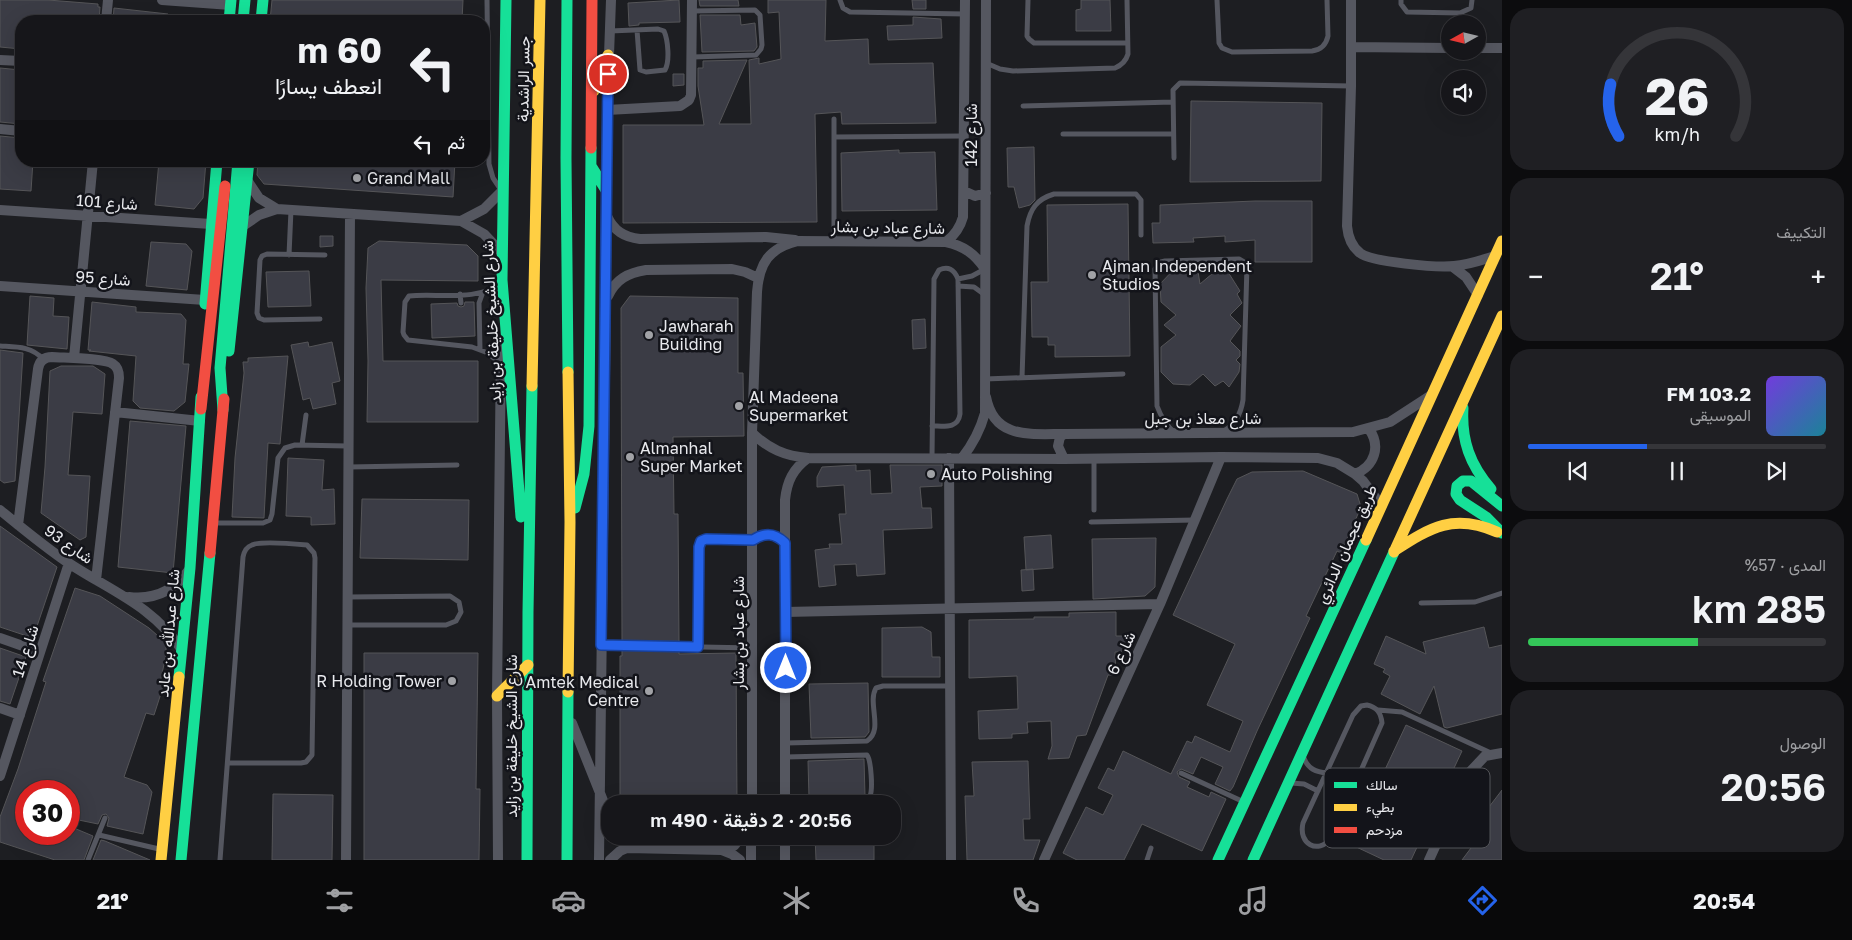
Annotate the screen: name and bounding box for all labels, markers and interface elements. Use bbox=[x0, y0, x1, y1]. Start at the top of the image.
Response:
north arrow bbox=[1441, 15, 1486, 60]
map controls bbox=[1441, 15, 1486, 115]
text: 60 m bbox=[298, 29, 382, 71]
icon: left bbox=[400, 35, 465, 100]
street label: جسر الراشدية bbox=[512, 36, 535, 122]
pin bbox=[587, 53, 629, 95]
icon: arrive bbox=[594, 60, 622, 88]
text: 26 bbox=[1645, 64, 1709, 126]
button: sound bbox=[1441, 70, 1486, 115]
text: انعطف يسارًا bbox=[275, 72, 382, 99]
street label: شارع 142 bbox=[961, 104, 983, 167]
text: km/h bbox=[1654, 123, 1700, 145]
icon: left bbox=[409, 130, 437, 158]
text: ثم bbox=[447, 130, 465, 153]
place label: Grand Mall bbox=[367, 168, 450, 188]
marker: Grand Mall bbox=[351, 172, 363, 184]
street label: شارع 101 bbox=[75, 190, 138, 216]
street label: شارع عباد بن بشار bbox=[830, 216, 945, 240]
text: التكييف bbox=[1776, 222, 1826, 242]
street label: شارع الشيخ خليفة بن زايد bbox=[477, 240, 507, 404]
text: 21° bbox=[1650, 253, 1704, 298]
place label: Ajman Independent Studios bbox=[1102, 256, 1252, 294]
text: − bbox=[1528, 260, 1543, 293]
text: + bbox=[1811, 260, 1826, 293]
street label: شارع 95 bbox=[75, 266, 131, 292]
marker: Ajman Independent Studios bbox=[1086, 269, 1098, 281]
place label: Jawharah Building bbox=[659, 316, 734, 354]
marker: Jawharah Building bbox=[643, 329, 655, 341]
text: 103.2 FM bbox=[1667, 382, 1751, 405]
place label: Al Madeena Supermarket bbox=[749, 387, 848, 425]
marker: Al Madeena Supermarket bbox=[733, 400, 745, 412]
text: الموسيقى bbox=[1690, 405, 1751, 425]
street label: شارع معاذ بن جبل bbox=[1145, 408, 1261, 430]
place label: Almanhal Super Market bbox=[640, 438, 743, 476]
marker: Almanhal Super Market bbox=[624, 451, 636, 463]
icon: previous bbox=[1564, 457, 1592, 485]
icon: pause bbox=[1663, 457, 1691, 485]
icon: next bbox=[1762, 457, 1790, 485]
place label: Auto Polishing bbox=[941, 464, 1053, 484]
marker: Auto Polishing bbox=[925, 468, 937, 480]
street label: طريق عجمان الدائري bbox=[1311, 481, 1385, 608]
street label: شارع 93 bbox=[39, 520, 97, 570]
text: المدى · 57% bbox=[1745, 555, 1826, 575]
street label: شارع عبدالله بن عابد bbox=[152, 568, 186, 698]
street label: شارع عباد بن بشار bbox=[728, 576, 750, 691]
text: 285 km bbox=[1692, 586, 1826, 631]
street label: شارع 14 bbox=[7, 622, 45, 680]
street label: شارع 6 bbox=[1102, 628, 1142, 679]
position arrow bbox=[759, 641, 811, 693]
street label: شارع الشيخ خليفة بن زايد bbox=[501, 654, 523, 818]
place label: R Holding Tower bbox=[316, 671, 442, 691]
place label: Amtek Medical Centre bbox=[526, 672, 639, 710]
marker: R Holding Tower bbox=[446, 675, 458, 687]
marker: Amtek Medical Centre bbox=[643, 685, 655, 697]
text: الوصول bbox=[1780, 733, 1826, 753]
text: 20:56 bbox=[1721, 764, 1826, 809]
legend bbox=[1324, 768, 1490, 848]
text: سالك bbox=[1366, 776, 1397, 793]
speed limit sign: 30 bbox=[15, 780, 80, 845]
text: بطيء bbox=[1366, 798, 1394, 819]
text: 20:56 · 2 دقيقة · 490 m bbox=[650, 808, 852, 831]
text: مزدحم bbox=[1366, 821, 1403, 839]
icon: filters bbox=[322, 883, 357, 918]
icon: car bbox=[551, 883, 586, 918]
icon: climate bbox=[779, 883, 814, 918]
icon: phone bbox=[1008, 883, 1043, 918]
icon: music bbox=[1236, 883, 1271, 918]
icon: directions bbox=[1465, 883, 1500, 918]
text: 21° bbox=[97, 887, 129, 914]
text: 20:54 bbox=[1693, 887, 1755, 914]

